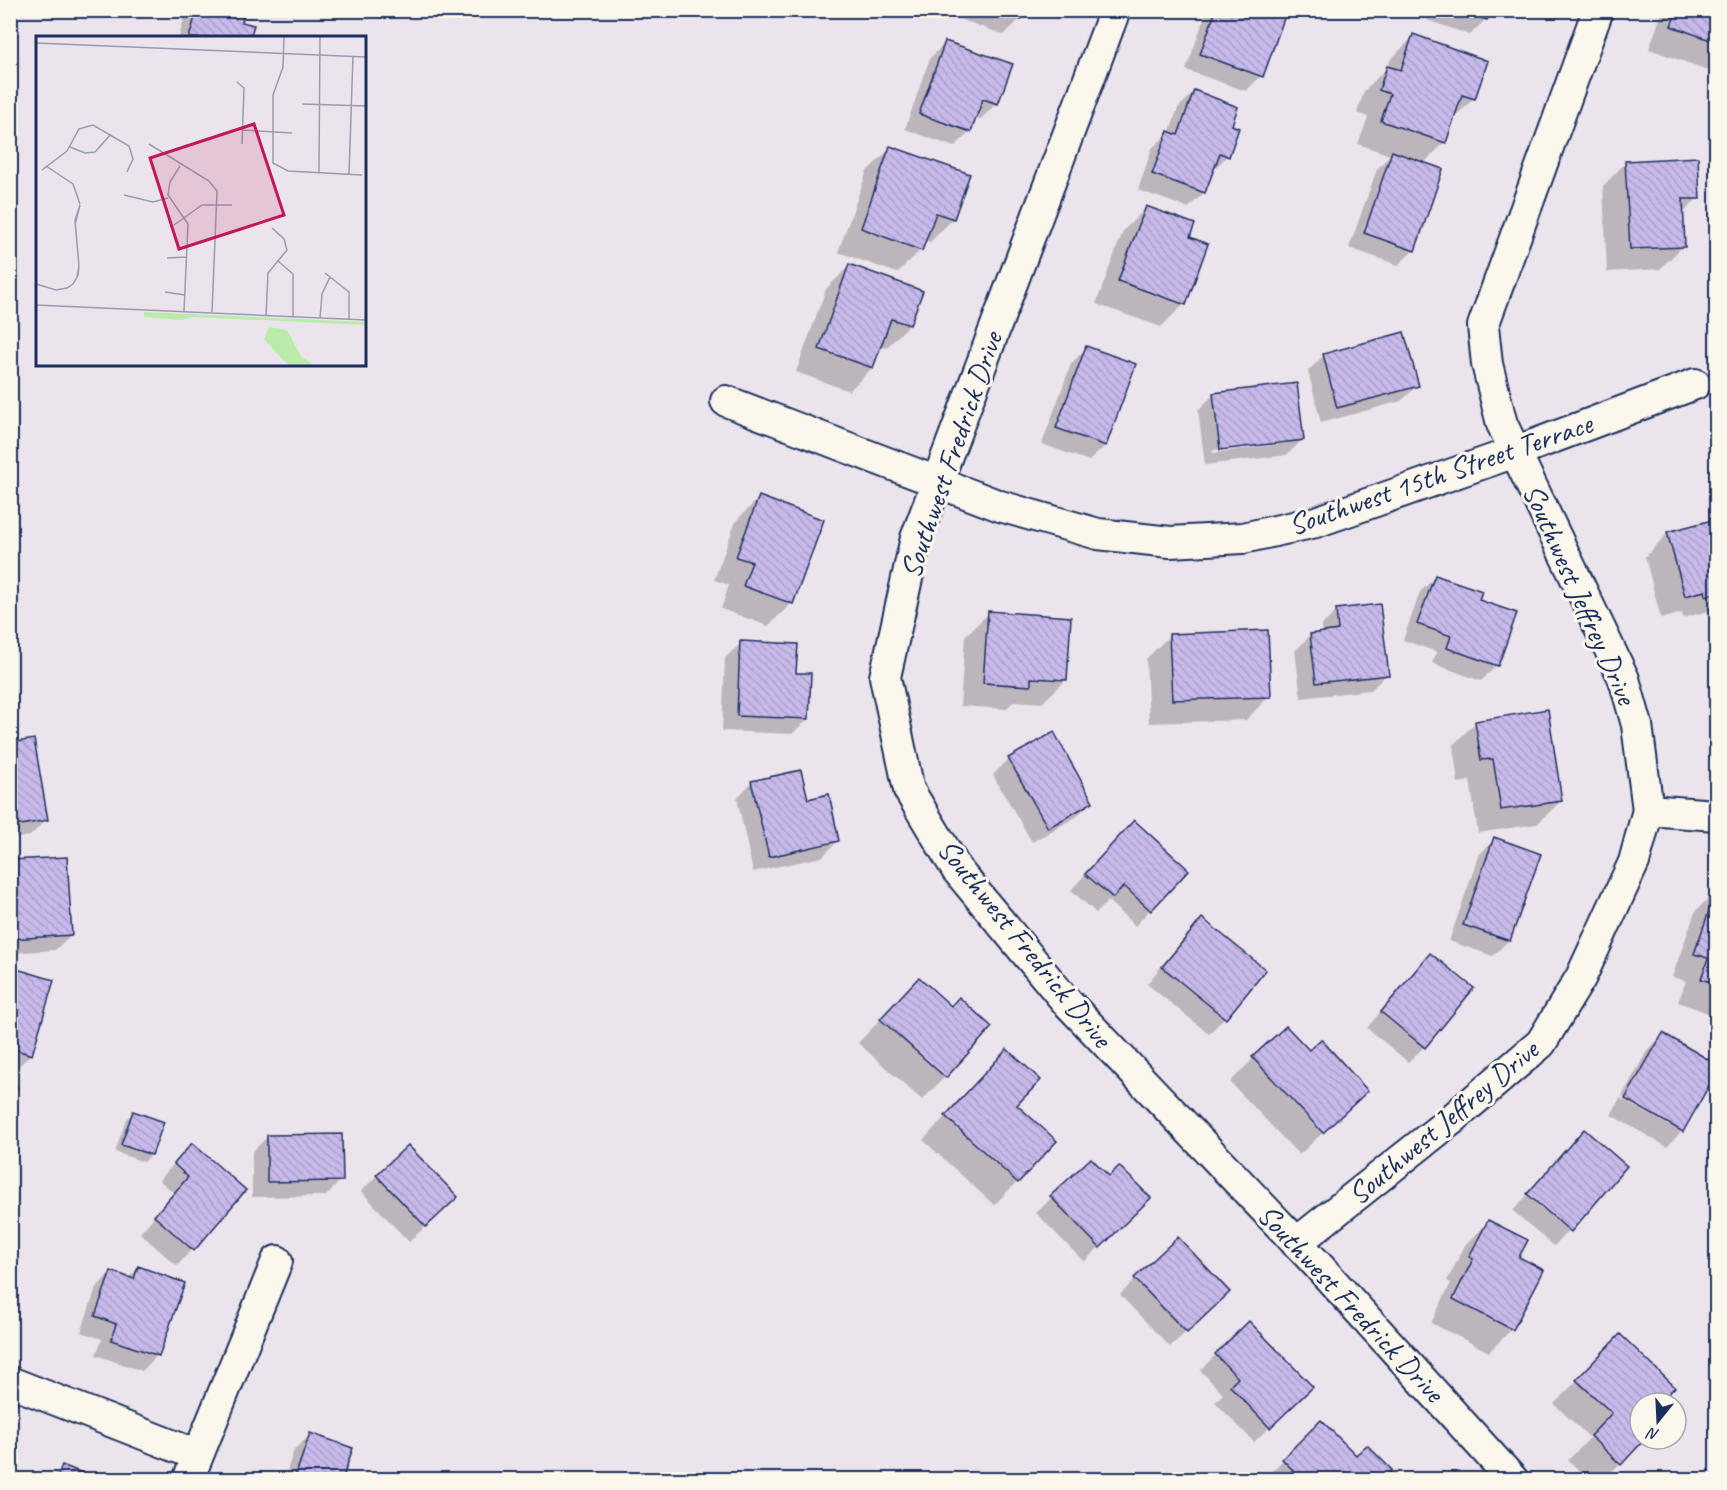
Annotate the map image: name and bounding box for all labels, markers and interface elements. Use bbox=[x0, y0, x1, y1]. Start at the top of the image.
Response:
inset map bbox=[36, 36, 366, 366]
street label: Southwest Fredrick Drive bbox=[891, 325, 1012, 583]
street label: Southwest 15th Street Terrace bbox=[1283, 403, 1599, 544]
street label: Southwest Jeffrey Drive bbox=[1514, 478, 1647, 712]
street label: Southwest Fredrick Drive bbox=[929, 831, 1122, 1057]
street label: Southwest Jeffrey Drive bbox=[1340, 1030, 1548, 1213]
street label: Southwest Fredrick Drive bbox=[1249, 1196, 1454, 1412]
north arrow bbox=[1628, 1391, 1688, 1451]
text: N bbox=[1643, 1422, 1661, 1445]

